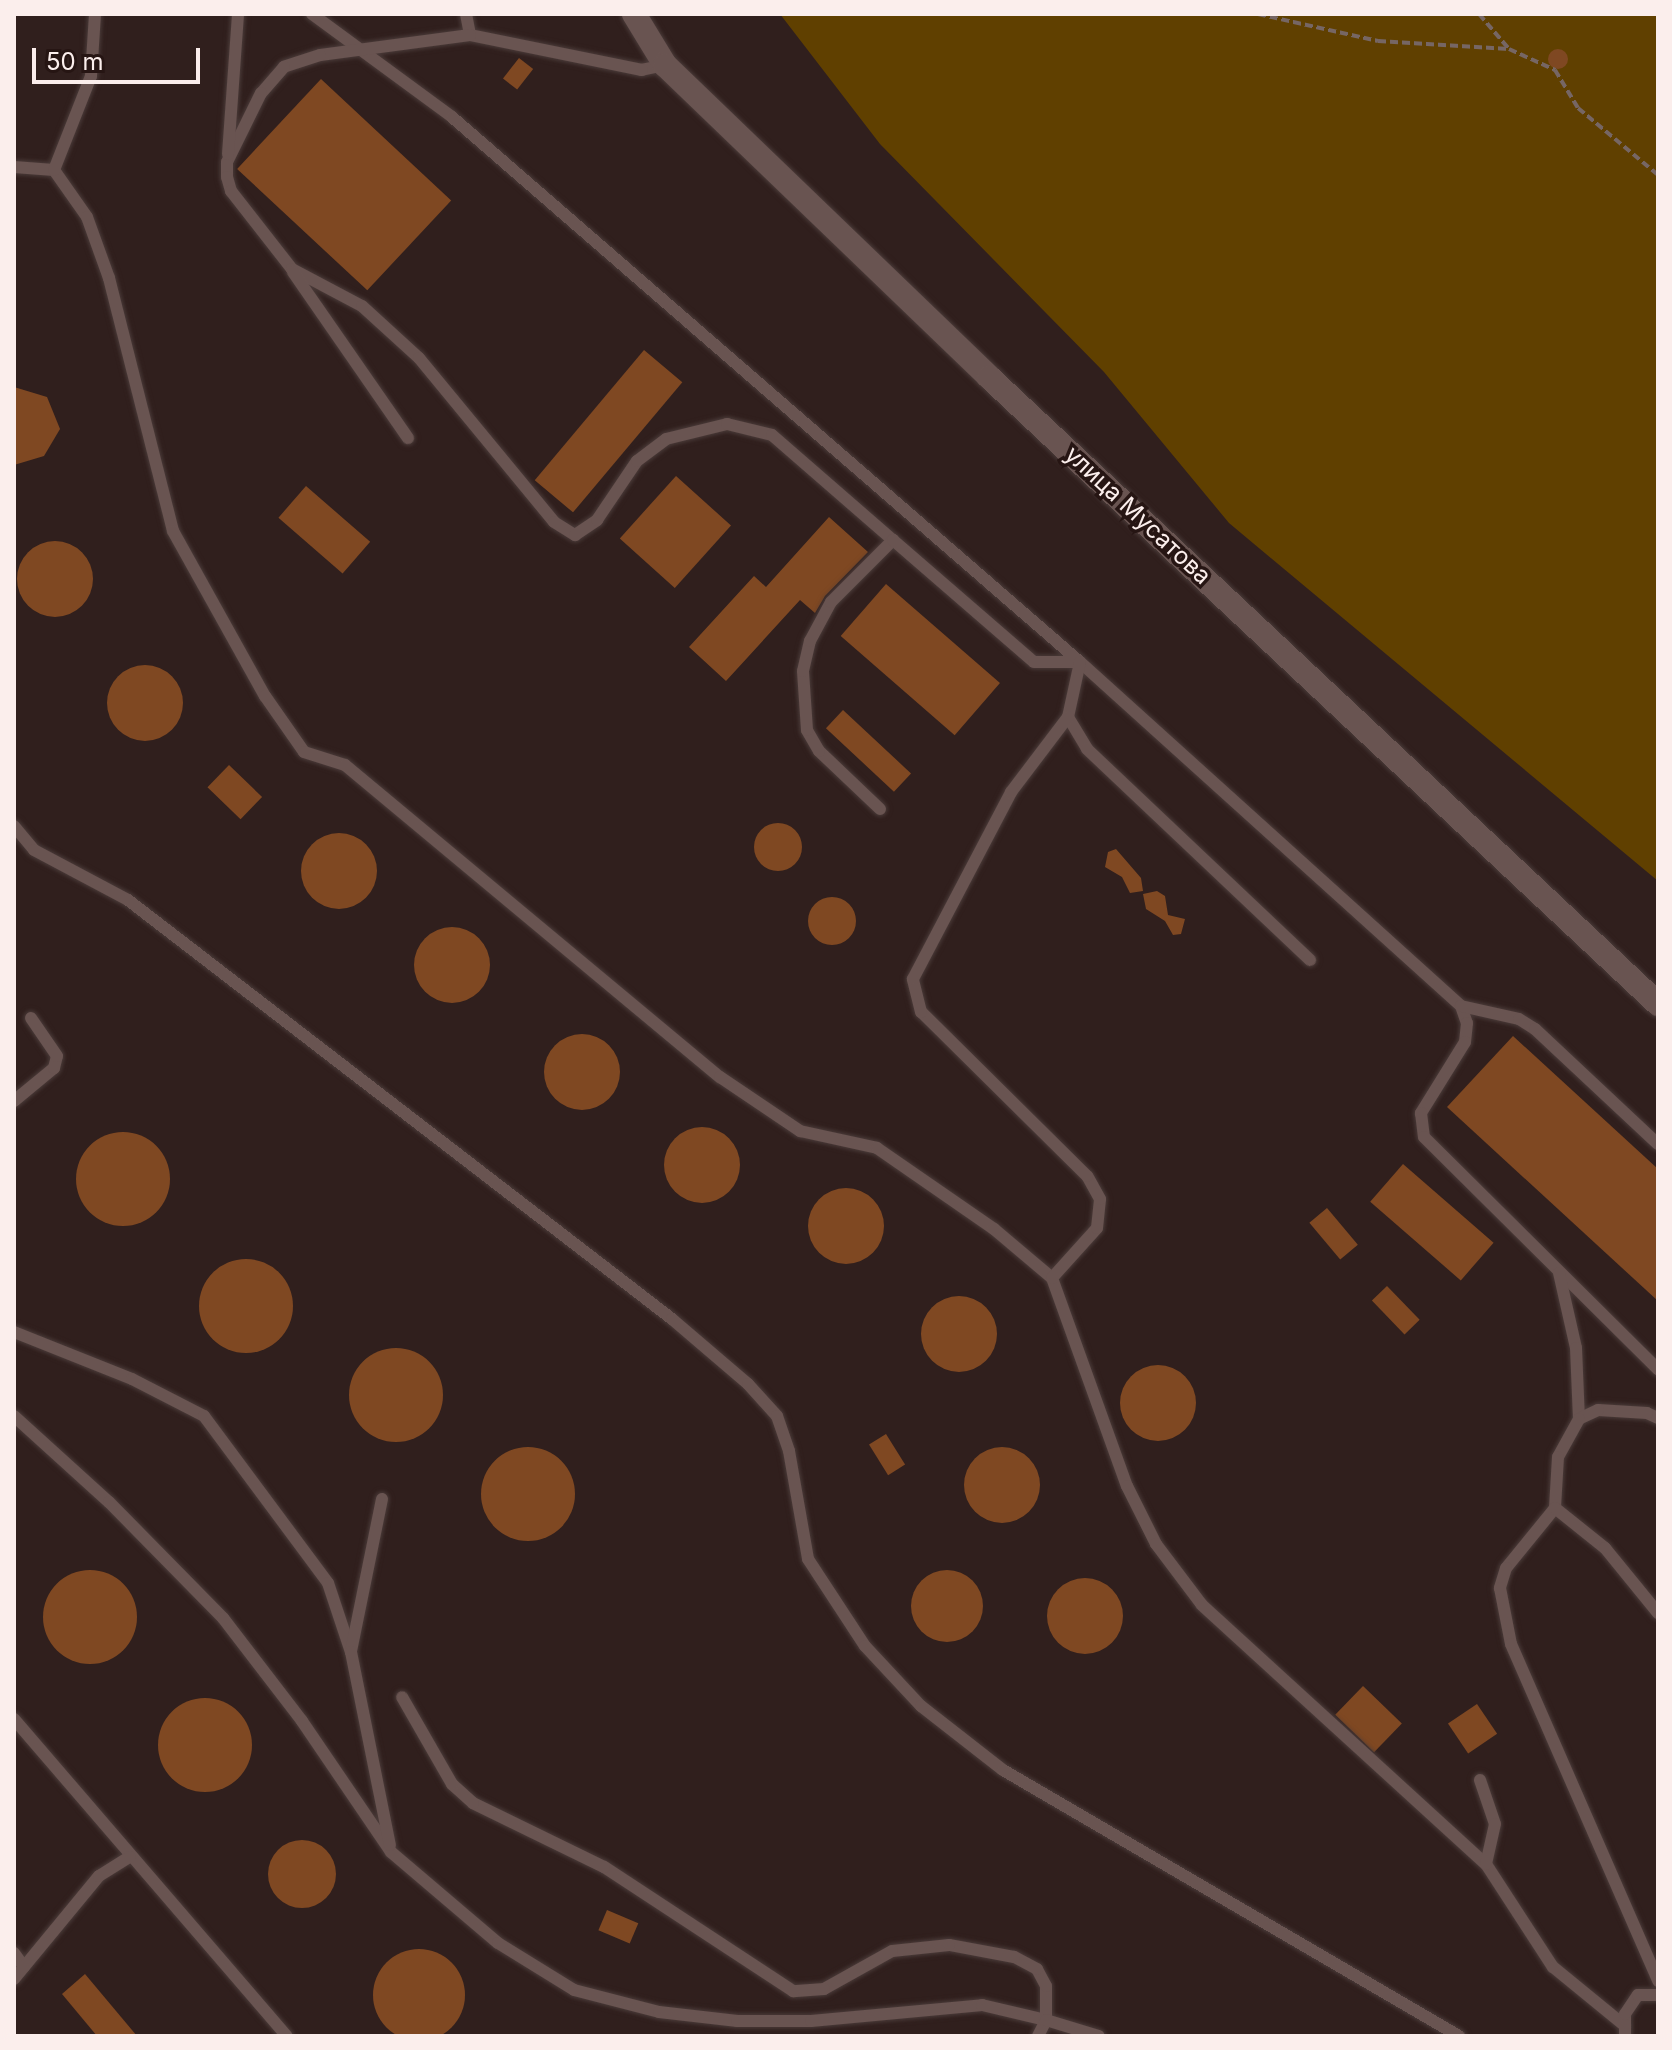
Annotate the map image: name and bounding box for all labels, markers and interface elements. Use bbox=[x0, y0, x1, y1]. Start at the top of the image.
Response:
scale bar bbox=[36, 32, 204, 82]
text: 50 m bbox=[46, 47, 104, 76]
street label: улица Мусатова bbox=[1059, 440, 1217, 590]

